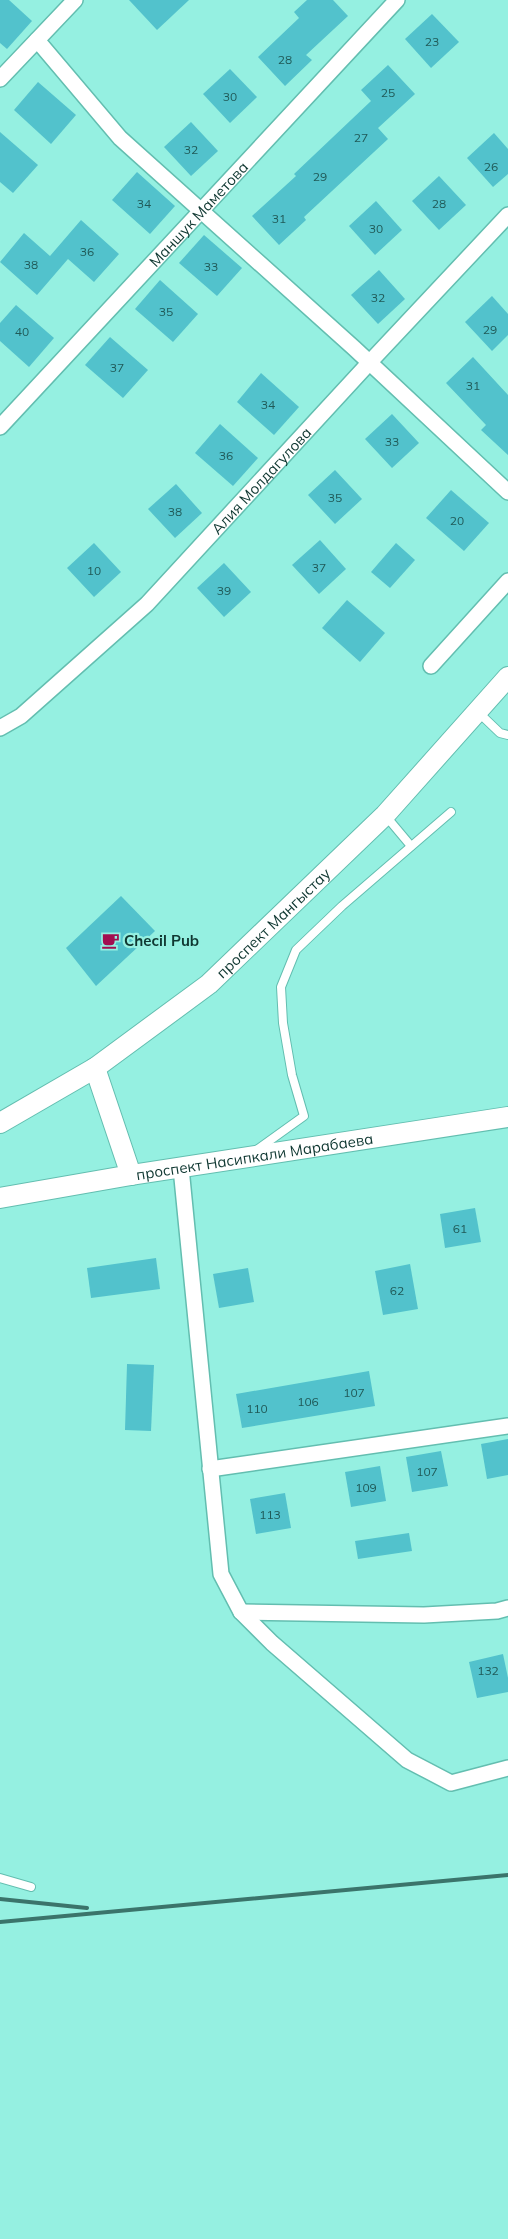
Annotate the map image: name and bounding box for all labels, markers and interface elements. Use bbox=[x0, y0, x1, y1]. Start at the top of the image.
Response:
house number: 23 bbox=[425, 34, 439, 49]
house number: 28 bbox=[278, 52, 292, 67]
house number: 25 bbox=[381, 85, 395, 100]
house number: 30 bbox=[223, 89, 237, 104]
house number: 27 bbox=[354, 130, 368, 145]
house number: 32 bbox=[184, 142, 198, 157]
street label: Маншук Маметова bbox=[145, 157, 252, 270]
house number: 26 bbox=[484, 159, 498, 174]
house number: 29 bbox=[313, 169, 327, 184]
house number: 34 bbox=[137, 196, 151, 211]
house number: 28 bbox=[432, 196, 446, 211]
house number: 31 bbox=[272, 211, 286, 226]
house number: 30 bbox=[369, 221, 383, 236]
house number: 36 bbox=[80, 244, 94, 259]
house number: 38 bbox=[24, 257, 38, 272]
house number: 33 bbox=[204, 259, 218, 274]
house number: 32 bbox=[371, 290, 385, 305]
house number: 35 bbox=[159, 304, 173, 319]
house number: 29 bbox=[483, 322, 497, 337]
house number: 40 bbox=[15, 324, 29, 339]
house number: 37 bbox=[110, 360, 124, 375]
house number: 31 bbox=[466, 378, 480, 393]
house number: 34 bbox=[261, 397, 275, 412]
street label: Алия Молдагулова bbox=[207, 423, 315, 538]
house number: 33 bbox=[385, 434, 399, 449]
house number: 36 bbox=[219, 448, 233, 463]
house number: 35 bbox=[328, 490, 342, 505]
house number: 38 bbox=[168, 504, 182, 519]
house number: 20 bbox=[450, 513, 464, 528]
house number: 37 bbox=[312, 560, 326, 575]
house number: 10 bbox=[87, 563, 101, 578]
house number: 39 bbox=[217, 583, 231, 598]
street label: проспект Мангыстау bbox=[212, 863, 334, 982]
cafe icon: Checil Pub bbox=[100, 930, 120, 950]
place label: Checil Pub bbox=[124, 931, 199, 950]
street label: проспект Насипкали Марабаева bbox=[135, 1128, 374, 1184]
house number: 61 bbox=[453, 1221, 467, 1236]
house number: 62 bbox=[390, 1283, 404, 1298]
house number: 107 bbox=[343, 1385, 365, 1400]
house number: 106 bbox=[297, 1394, 319, 1409]
house number: 110 bbox=[246, 1401, 268, 1416]
house number: 107 bbox=[416, 1464, 438, 1479]
house number: 109 bbox=[355, 1480, 377, 1495]
house number: 113 bbox=[259, 1507, 281, 1522]
house number: 132 bbox=[477, 1663, 499, 1678]

